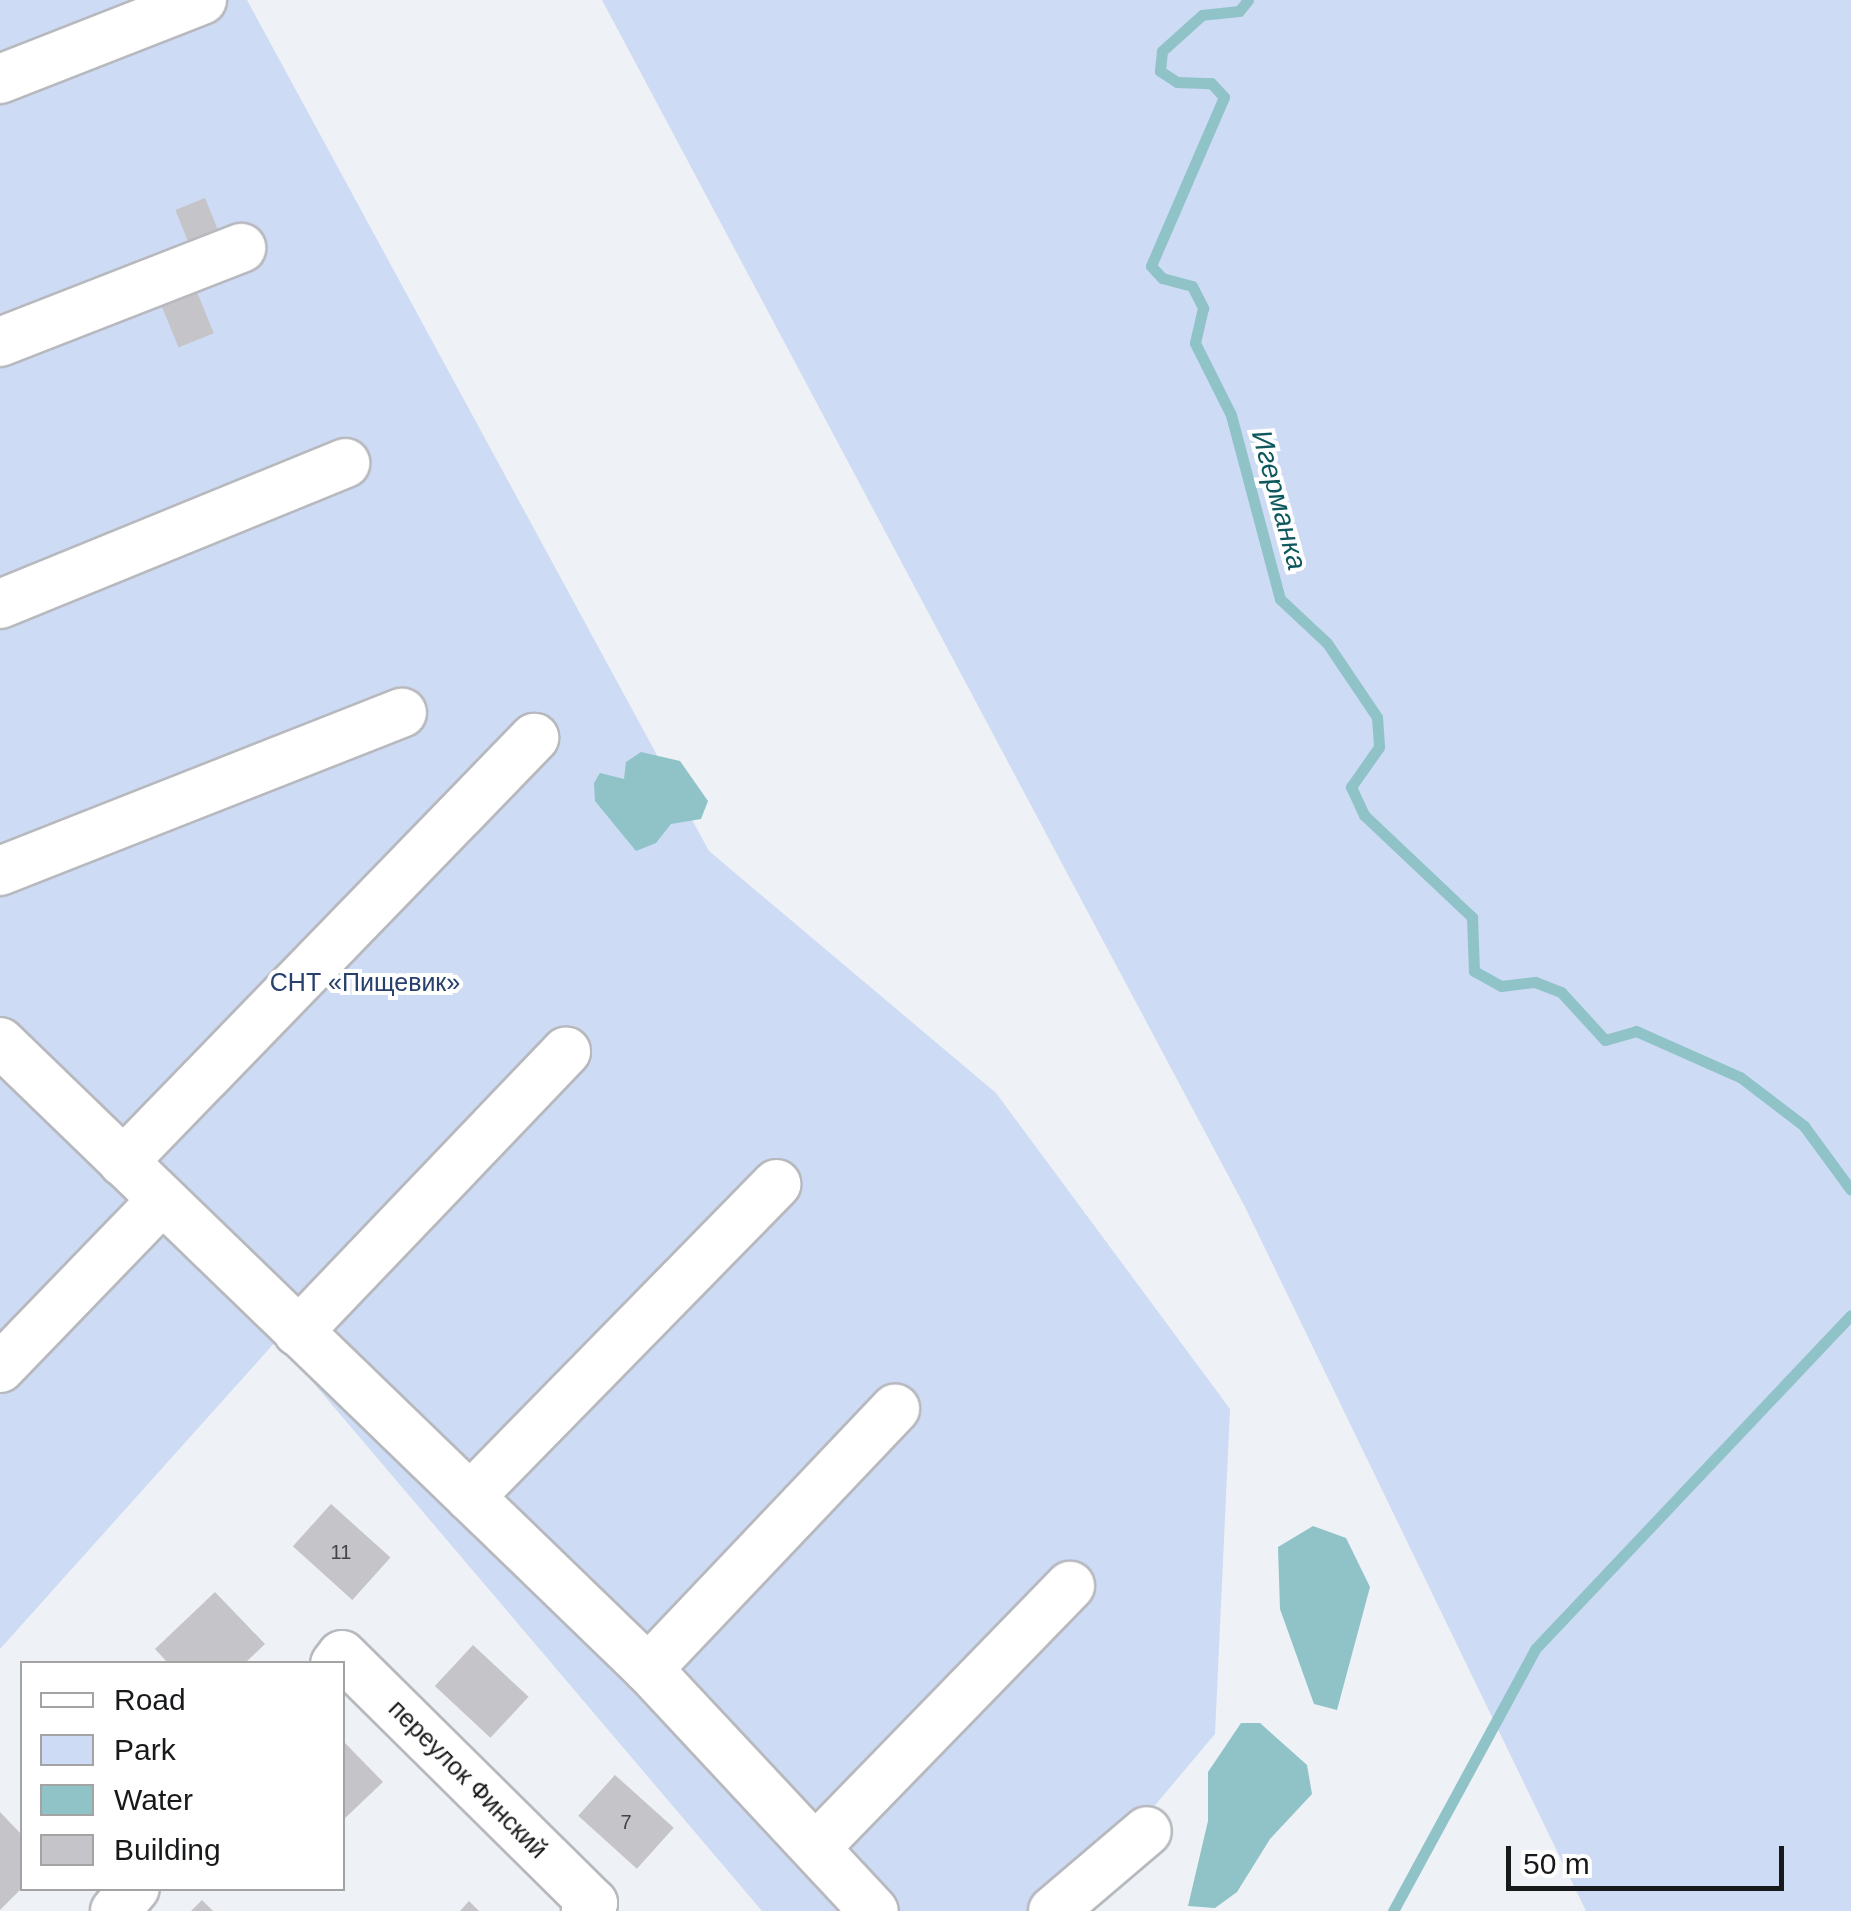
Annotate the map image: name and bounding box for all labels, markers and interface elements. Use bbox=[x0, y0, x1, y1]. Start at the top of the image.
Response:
water label: Игерманка bbox=[1244, 426, 1314, 574]
park label: СНТ «Пищевик» bbox=[270, 967, 460, 997]
house number: 11 bbox=[331, 1540, 351, 1564]
legend bbox=[20, 1661, 345, 1891]
text: Road bbox=[114, 1683, 186, 1716]
street label: переулок Финский bbox=[383, 1694, 553, 1864]
text: Park bbox=[114, 1733, 176, 1766]
text: Water bbox=[114, 1783, 193, 1816]
house number: 7 bbox=[620, 1810, 632, 1834]
scale bar bbox=[1511, 1826, 1788, 1888]
text: Building bbox=[114, 1833, 221, 1866]
text: 50 m bbox=[1523, 1847, 1590, 1880]

